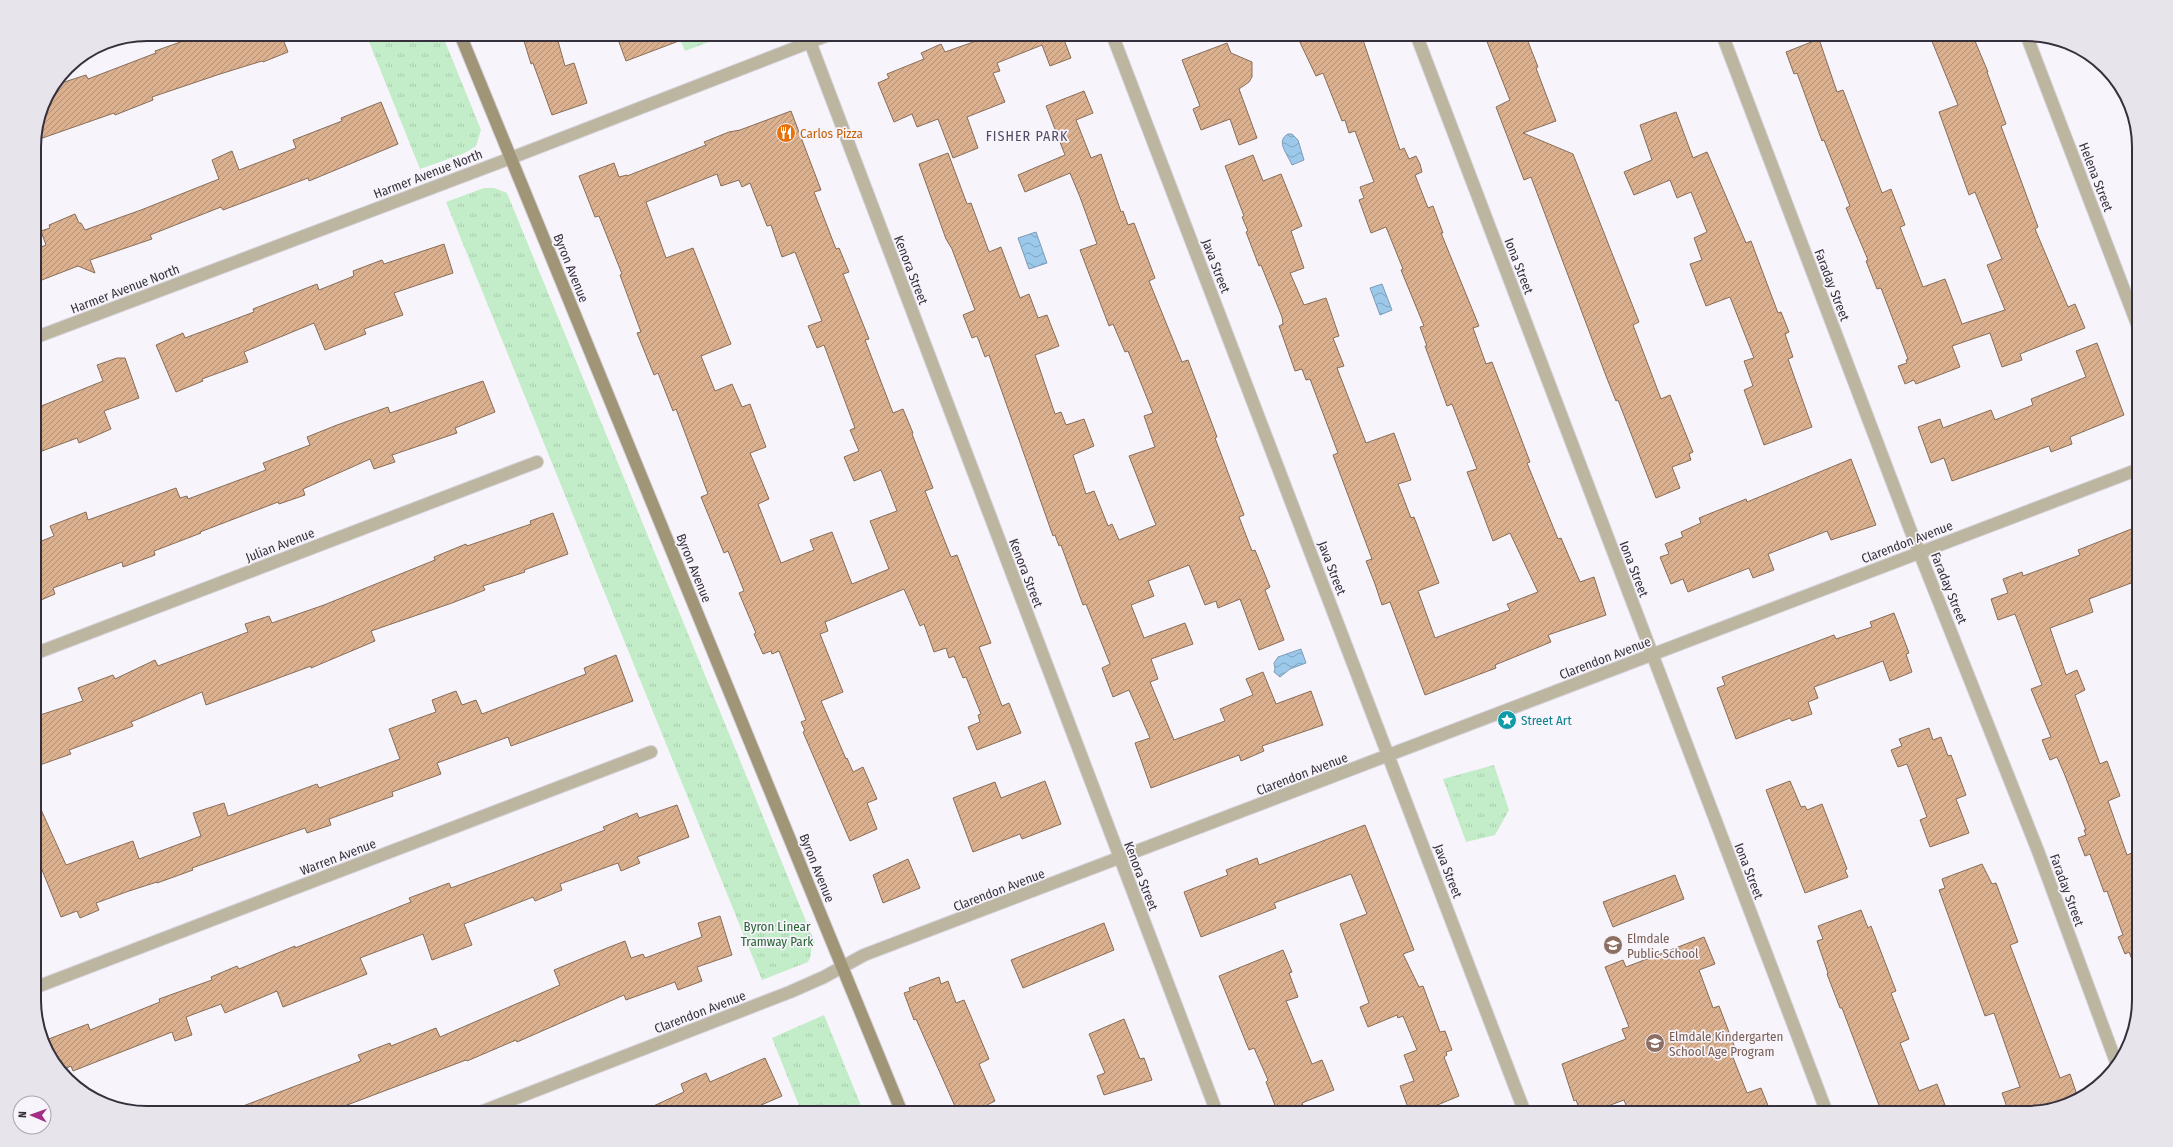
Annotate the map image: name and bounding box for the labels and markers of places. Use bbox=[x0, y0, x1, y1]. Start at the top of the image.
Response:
restaurant icon: Carlos Pizza bbox=[775, 122, 797, 144]
place label: Carlos Pizza bbox=[800, 126, 863, 141]
place icon: Street Art bbox=[1496, 709, 1518, 731]
place label: Street Art bbox=[1521, 713, 1572, 728]
place label: Elmdale Public School bbox=[1627, 931, 1699, 961]
school or university icon: Elmdale Public School bbox=[1602, 934, 1624, 956]
place label: Elmdale Kindergarten School Age Program bbox=[1669, 1029, 1783, 1059]
school or university icon: Elmdale Kindergarten School Age Program bbox=[1644, 1032, 1666, 1054]

